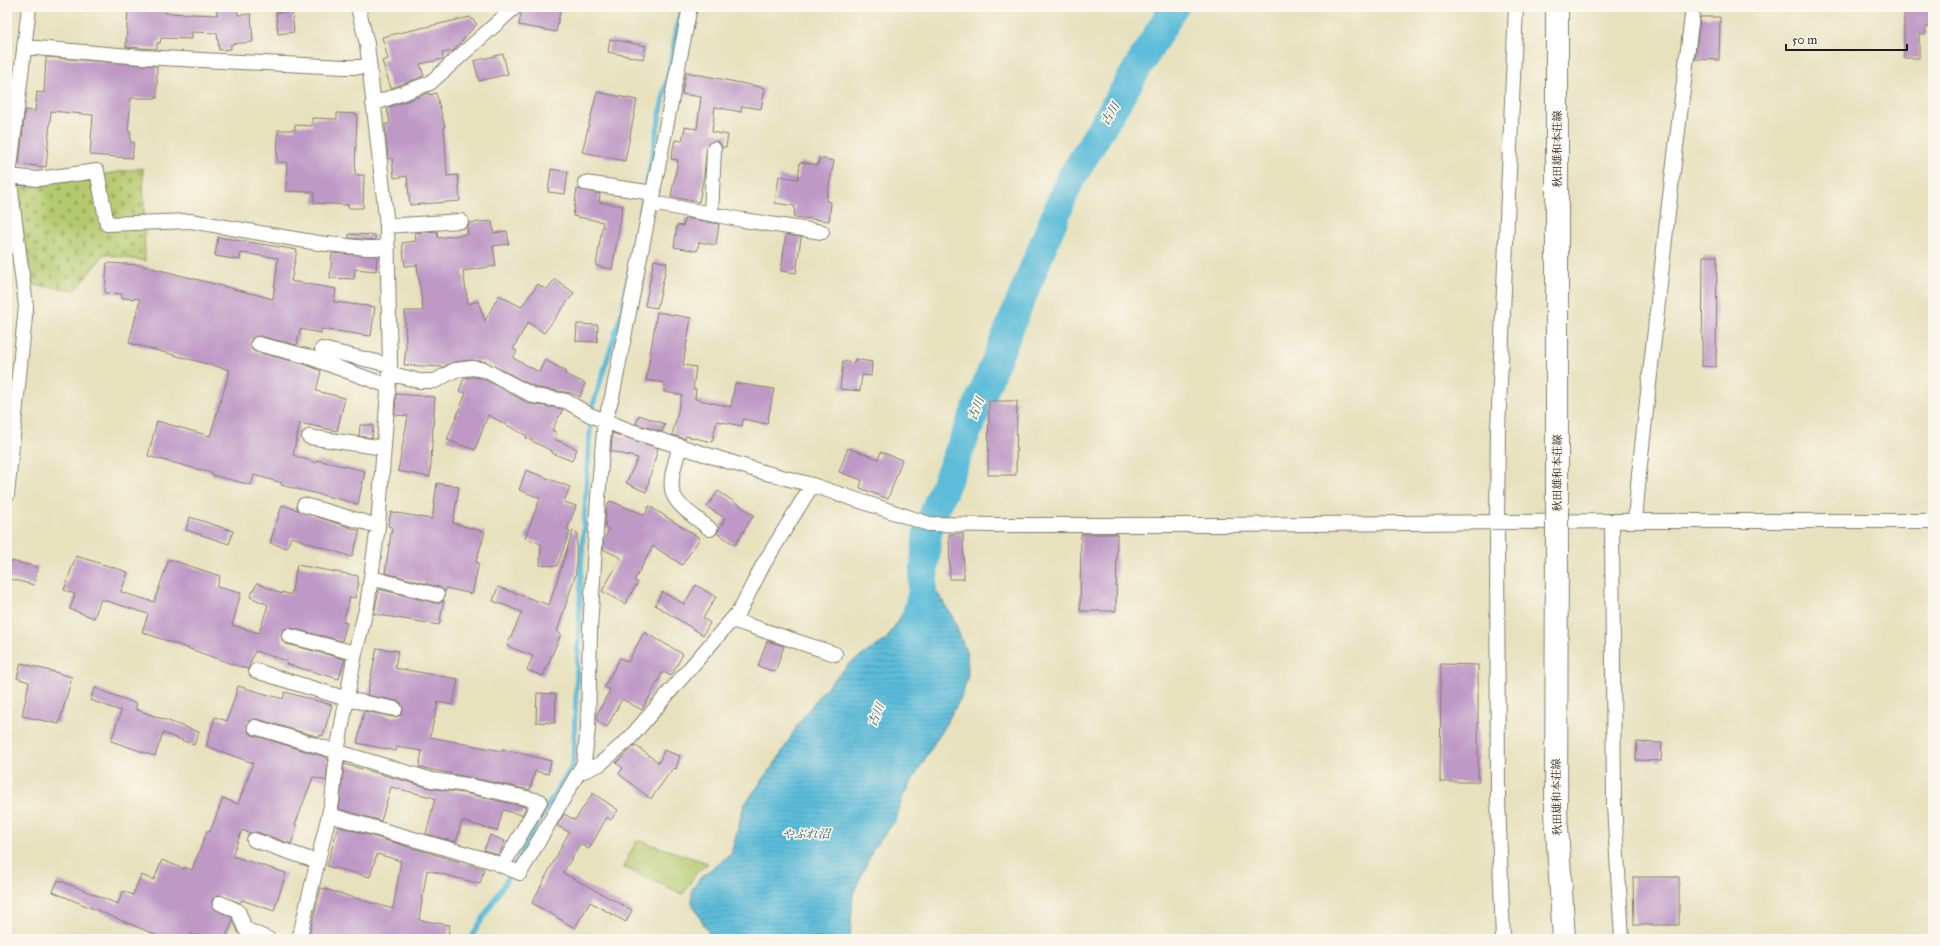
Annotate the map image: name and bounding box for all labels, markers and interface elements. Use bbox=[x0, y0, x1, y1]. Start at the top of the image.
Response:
scale bar bbox=[1786, 26, 1907, 52]
text: 50 m bbox=[1792, 33, 1817, 47]
water label: 古川 bbox=[1098, 98, 1123, 128]
street label: 秋田雄和本荘線 bbox=[1551, 111, 1564, 188]
water label: 古川 bbox=[965, 393, 988, 423]
street label: 秋田雄和本荘線 bbox=[1551, 435, 1564, 512]
water label: 古川 bbox=[865, 699, 888, 729]
street label: 秋田雄和本荘線 bbox=[1550, 758, 1564, 836]
water label: やぶれ沼 bbox=[782, 827, 832, 841]

